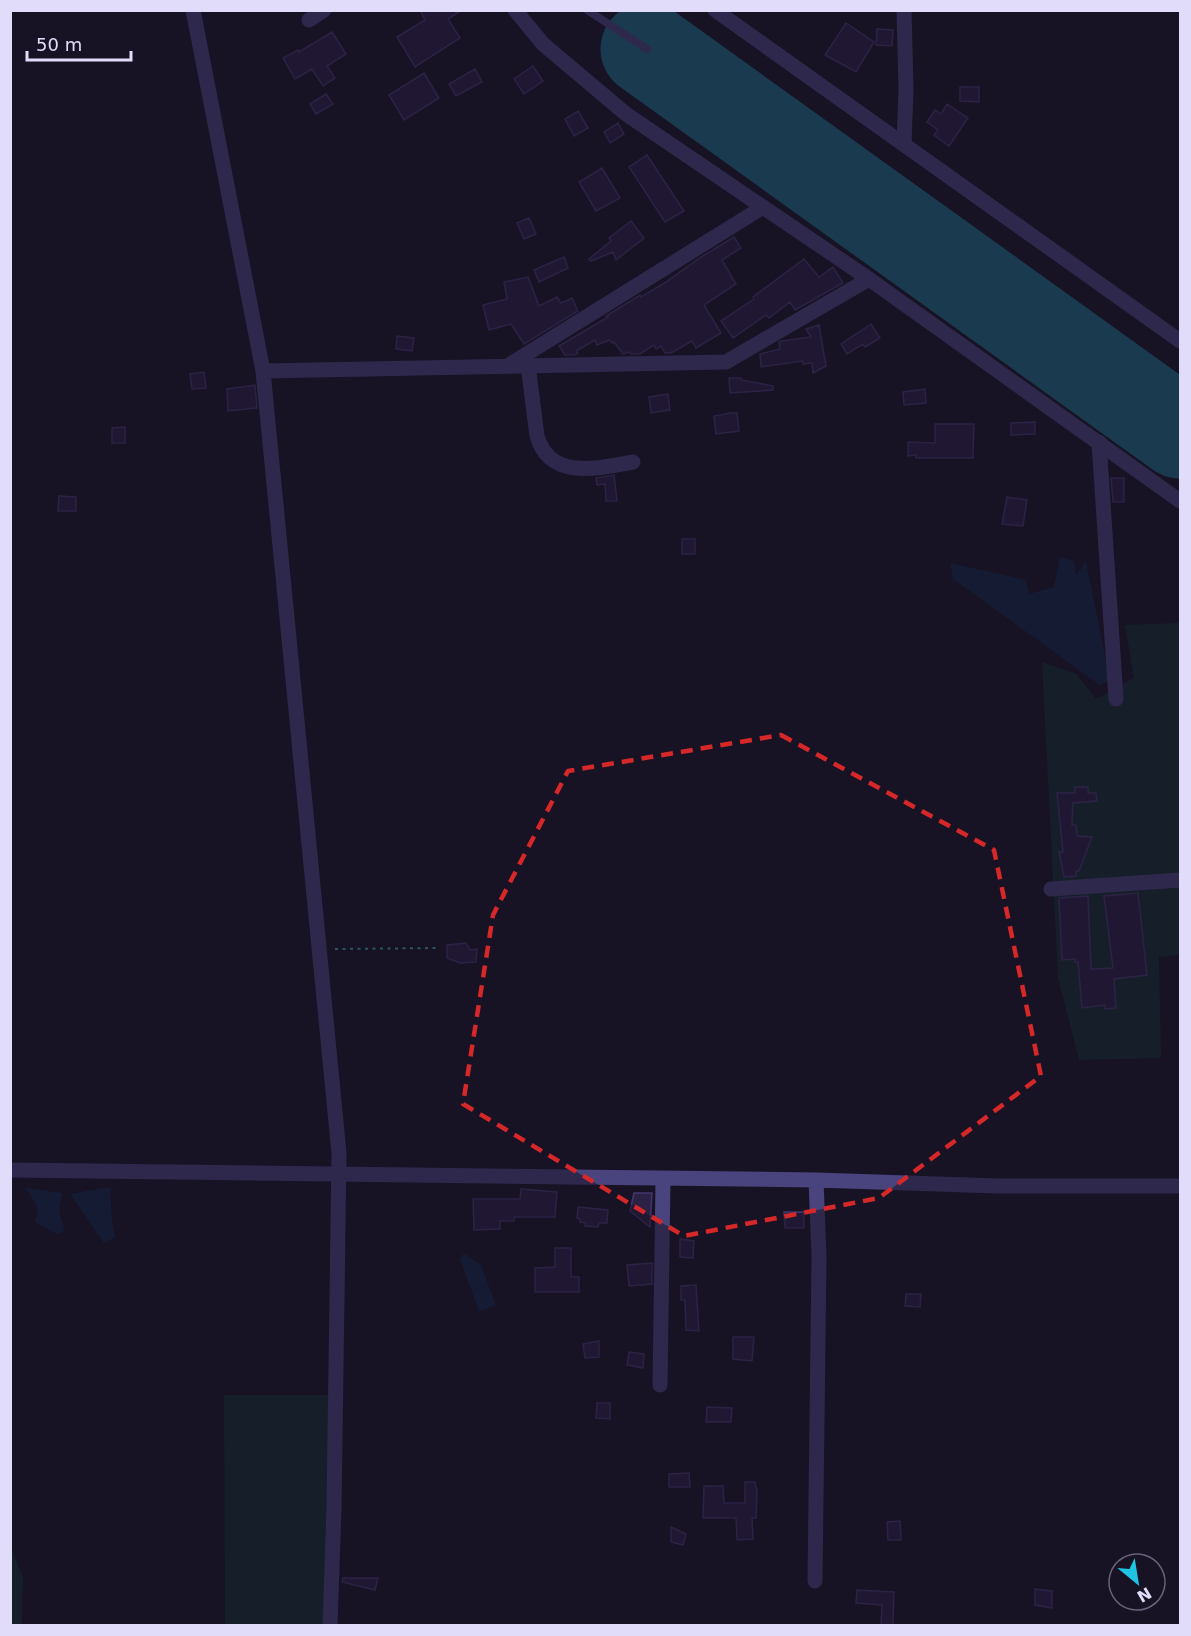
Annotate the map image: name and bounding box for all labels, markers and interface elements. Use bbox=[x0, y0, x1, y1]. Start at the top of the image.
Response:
scale bar bbox=[27, 24, 130, 62]
text: 50 m bbox=[36, 34, 82, 55]
north arrow bbox=[1107, 1552, 1167, 1612]
text: N bbox=[1134, 1583, 1155, 1606]

